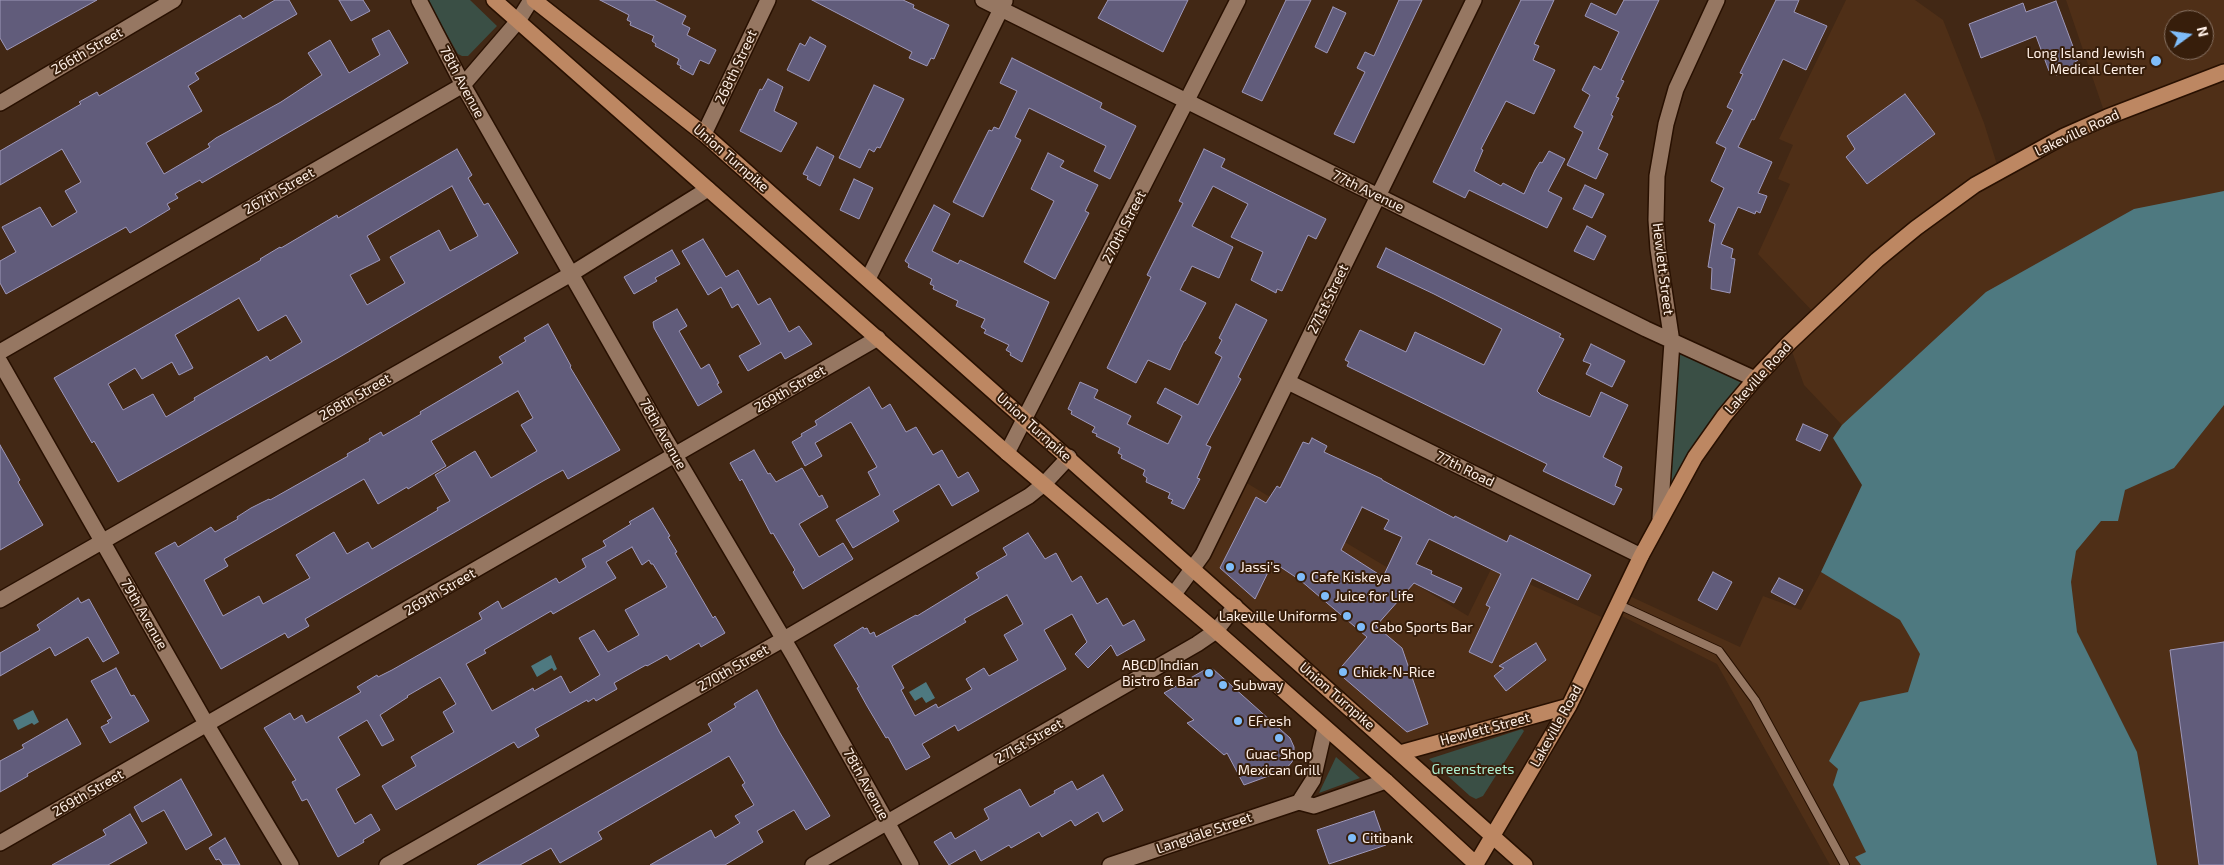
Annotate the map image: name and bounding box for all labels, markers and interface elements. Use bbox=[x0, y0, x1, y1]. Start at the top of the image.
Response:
north arrow bbox=[2164, 10, 2214, 60]
street label: 266th Street bbox=[48, 24, 126, 78]
text: N bbox=[2194, 25, 2213, 38]
street label: 268th Street bbox=[712, 27, 760, 107]
street label: 78th Avenue bbox=[436, 43, 488, 121]
place label: Long Island Jewish Medical Center bbox=[2026, 45, 2145, 78]
marker: Long Island Jewish Medical Center bbox=[2149, 54, 2163, 68]
street label: Lakeville Road bbox=[2032, 106, 2122, 160]
street label: Union Turnpike bbox=[690, 121, 772, 195]
street label: 267th Street bbox=[241, 164, 317, 218]
street label: 77th Avenue bbox=[1329, 166, 1407, 216]
street label: 270th Street bbox=[1099, 188, 1149, 266]
street label: Hewlett Street bbox=[1649, 222, 1677, 316]
street label: 271st Street bbox=[1304, 262, 1352, 336]
street label: Lakeville Road bbox=[1721, 338, 1795, 418]
street label: 269th Street bbox=[751, 362, 829, 416]
street label: 268th Street bbox=[316, 370, 394, 424]
street label: Union Turnpike bbox=[993, 389, 1075, 465]
street label: 78th Avenue bbox=[636, 396, 690, 472]
street label: 77th Road bbox=[1433, 448, 1497, 490]
place label: Jassi's bbox=[1240, 559, 1280, 575]
marker: Jassi's bbox=[1224, 561, 1236, 573]
street label: 269th Street bbox=[401, 565, 479, 619]
place label: Cafe Kiskeya bbox=[1311, 569, 1391, 585]
marker: Cafe Kiskeya bbox=[1295, 571, 1307, 583]
street label: 79th Avenue bbox=[117, 576, 171, 652]
place label: Juice for Life bbox=[1335, 588, 1414, 604]
marker: Juice for Life bbox=[1319, 590, 1331, 602]
place label: Lakeville Uniforms bbox=[1219, 608, 1337, 624]
marker: Lakeville Uniforms bbox=[1341, 610, 1353, 622]
place label: Cabo Sports Bar bbox=[1371, 619, 1473, 635]
marker: Cabo Sports Bar bbox=[1355, 621, 1367, 633]
street label: 270th Street bbox=[695, 641, 771, 695]
place label: ABCD Indian Bistro & Bar bbox=[1122, 657, 1199, 690]
street label: Union Turnpike bbox=[1296, 659, 1378, 733]
place label: Chick-N-Rice bbox=[1353, 664, 1435, 680]
marker: Chick-N-Rice bbox=[1337, 666, 1349, 678]
marker: ABCD Indian Bistro & Bar bbox=[1203, 667, 1215, 679]
place label: Subway bbox=[1233, 677, 1283, 693]
marker: Subway bbox=[1217, 679, 1229, 691]
street label: Lakeville Road bbox=[1527, 682, 1585, 770]
street label: Hewlett Street bbox=[1438, 709, 1532, 749]
place label: EFresh bbox=[1248, 713, 1291, 729]
street label: 271st Street bbox=[992, 715, 1066, 767]
marker: EFresh bbox=[1232, 715, 1244, 727]
marker: Guac Shop Mexican Grill bbox=[1273, 732, 1285, 744]
street label: 78th Avenue bbox=[839, 745, 893, 823]
place label: Guac Shop Mexican Grill bbox=[1238, 746, 1320, 779]
park label: Greenstreets bbox=[1432, 761, 1514, 777]
street label: 269th Street bbox=[49, 766, 127, 820]
street label: Langdale Street bbox=[1154, 809, 1254, 857]
place label: Citibank bbox=[1362, 830, 1413, 846]
marker: Citibank bbox=[1346, 832, 1358, 844]

